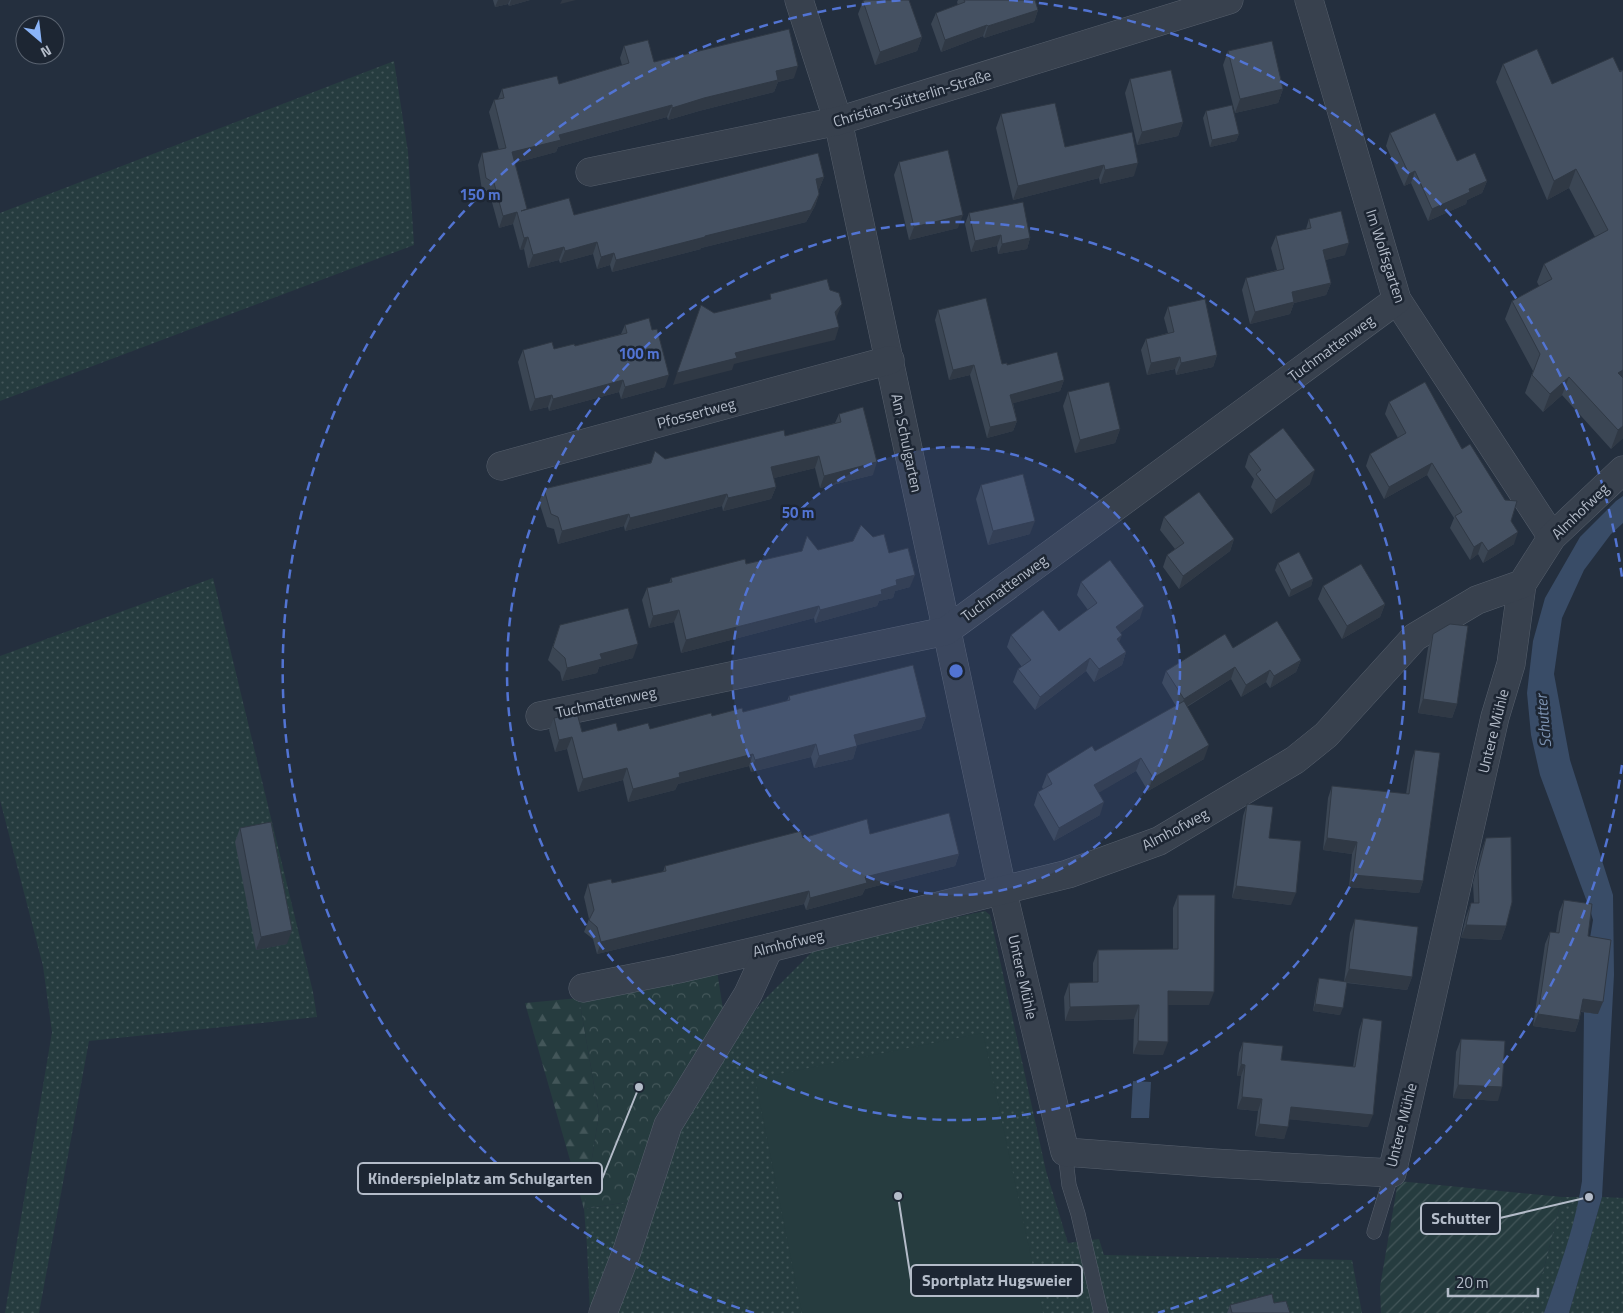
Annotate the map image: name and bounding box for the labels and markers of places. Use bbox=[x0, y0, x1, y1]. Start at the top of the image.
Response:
centre of rings bbox=[947, 662, 965, 680]
callout: Kinderspielplatz am Schulgarten bbox=[358, 1163, 602, 1194]
callout: Schutter bbox=[1421, 1203, 1500, 1234]
callout: Sportplatz Hugsweier bbox=[911, 1265, 1082, 1296]

